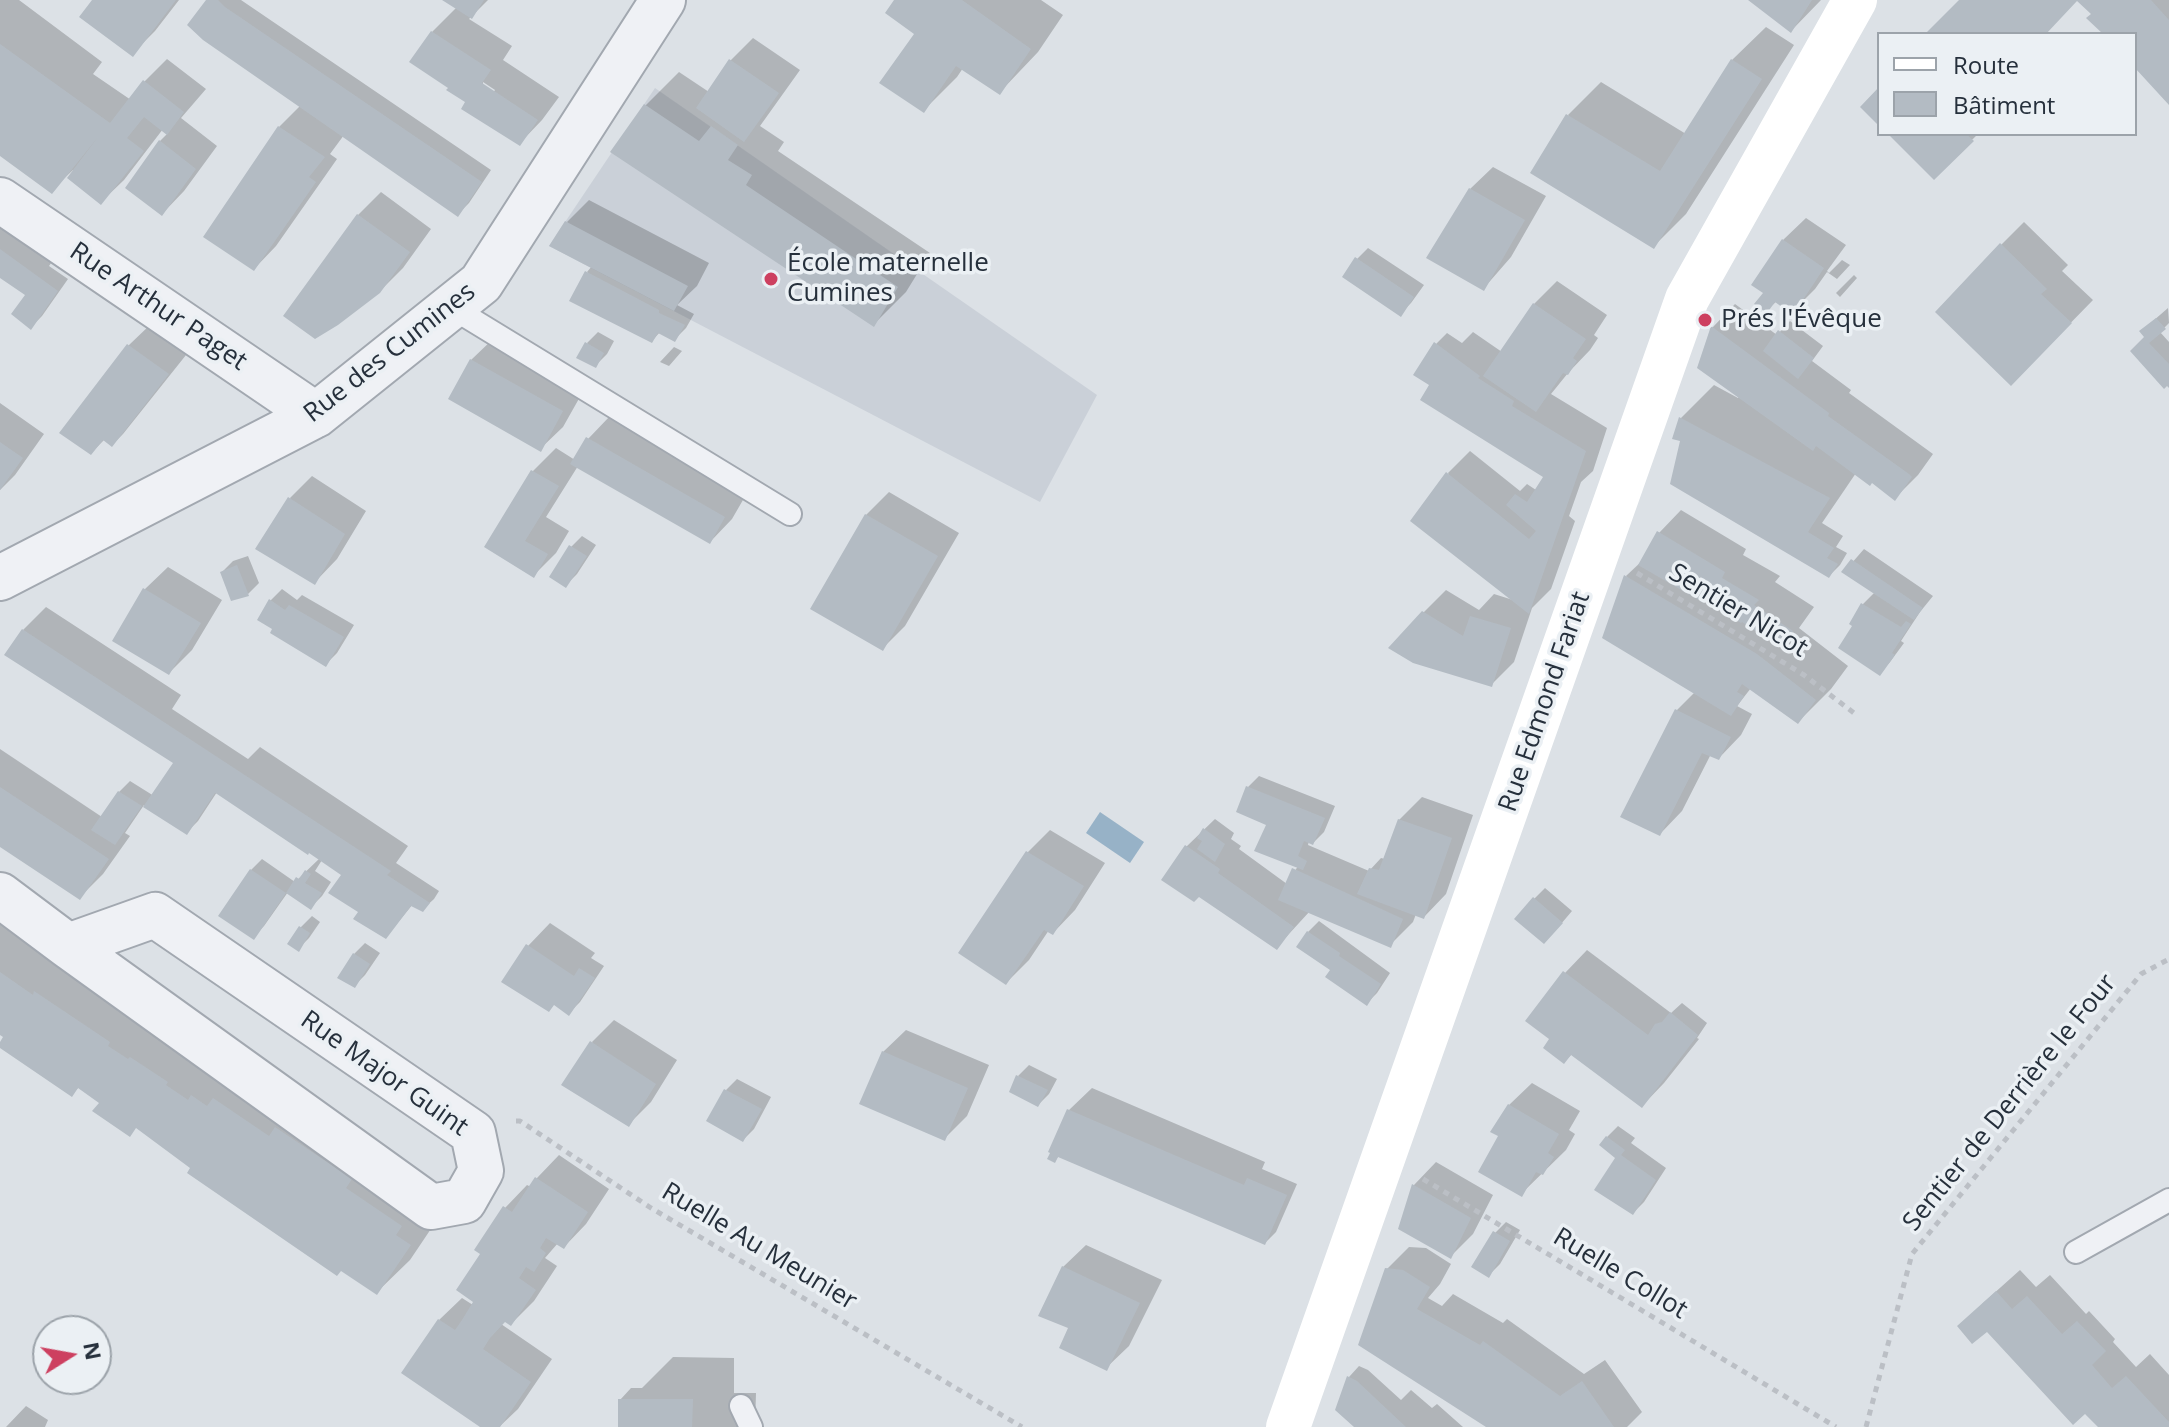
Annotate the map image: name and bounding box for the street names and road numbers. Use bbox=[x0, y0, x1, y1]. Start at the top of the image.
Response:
street label: Rue Arthur Paget bbox=[63, 236, 253, 378]
street label: Rue des Cumines bbox=[298, 276, 482, 430]
street label: Sentier Nicot bbox=[1663, 557, 1813, 665]
street label: Rue Edmond Fariat bbox=[1493, 588, 1597, 816]
street label: Sentier de Derrière le Four bbox=[1897, 968, 2123, 1238]
street label: Rue Major Guint bbox=[294, 1005, 474, 1143]
street label: Ruelle Au Meunier bbox=[656, 1176, 862, 1318]
street label: Ruelle Collot bbox=[1547, 1222, 1693, 1326]

